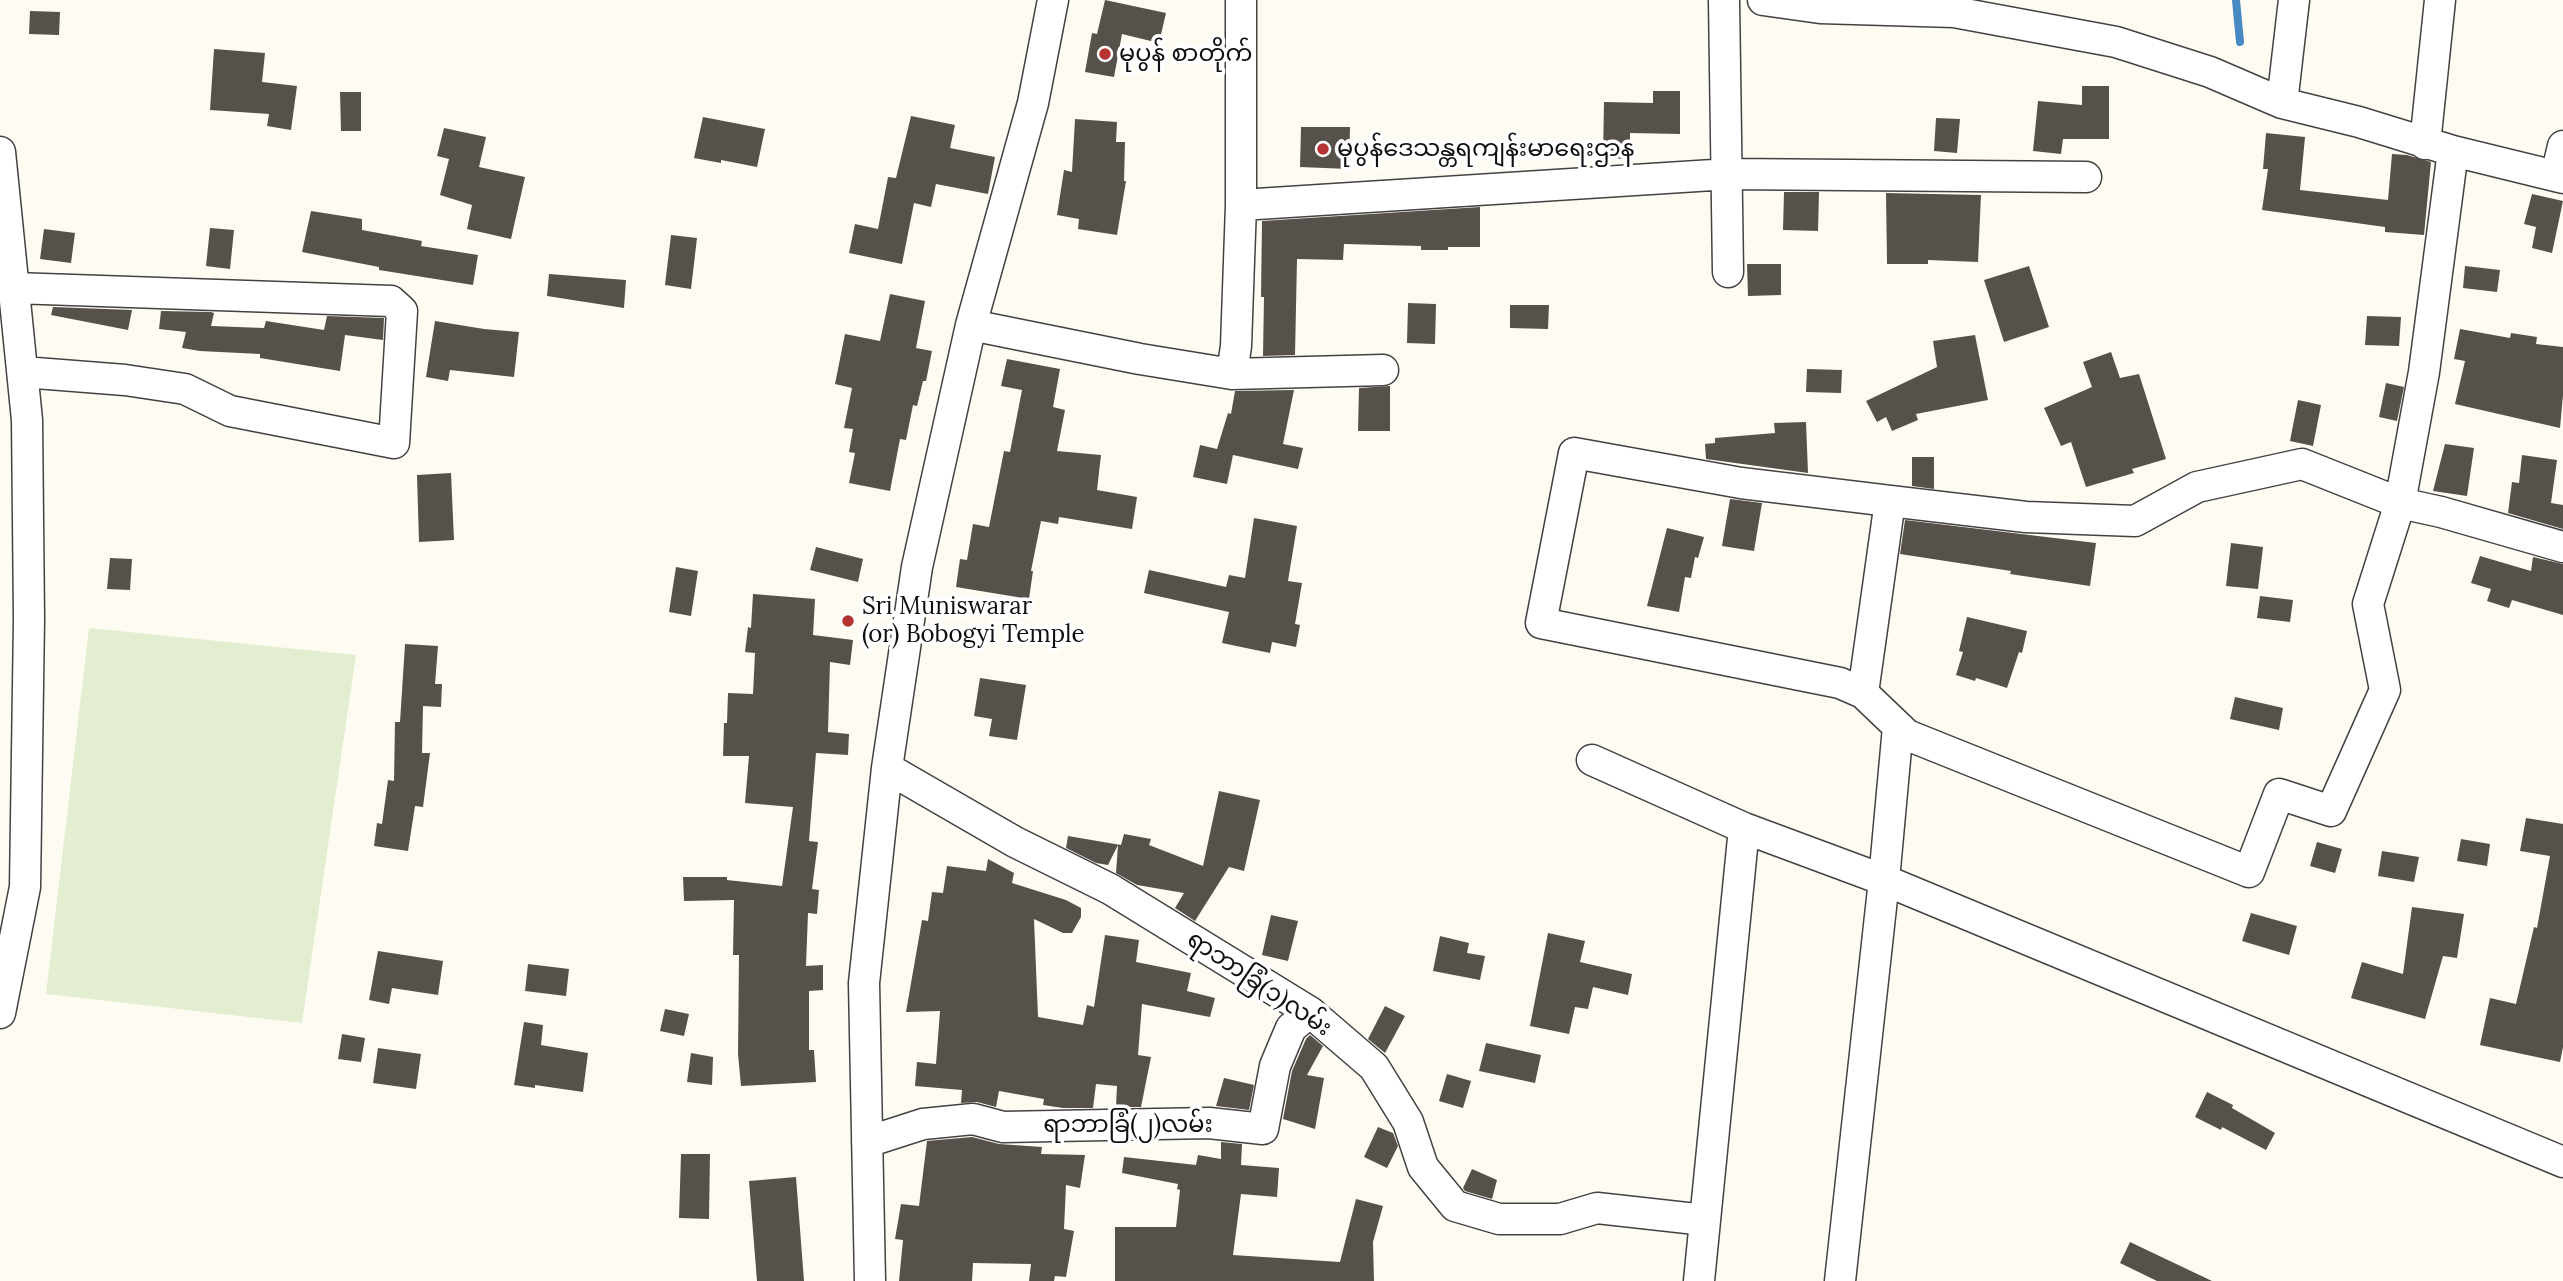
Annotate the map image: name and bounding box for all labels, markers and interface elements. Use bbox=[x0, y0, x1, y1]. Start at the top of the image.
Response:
place label: မုပွန် စာတိုက် bbox=[1119, 40, 1252, 68]
marker: မုပွန် စာတိုက် bbox=[1097, 46, 1113, 62]
place label: မုပွန်ဒေသန္တရကျန်းမာရေးဌာန bbox=[1337, 135, 1634, 163]
marker: မုပွန်ဒေသန္တရကျန်းမာရေးဌာန bbox=[1315, 141, 1331, 157]
place label: Sri Muniswarar (or) Bobogyi Temple bbox=[862, 593, 1085, 649]
marker: Sri Muniswarar (or) Bobogyi Temple bbox=[840, 613, 856, 629]
street label: ရာဘာခြံ(၁)လမ်း bbox=[1181, 925, 1337, 1043]
street label: ရာဘာခြံ(၂)လမ်း bbox=[1043, 1111, 1213, 1139]

